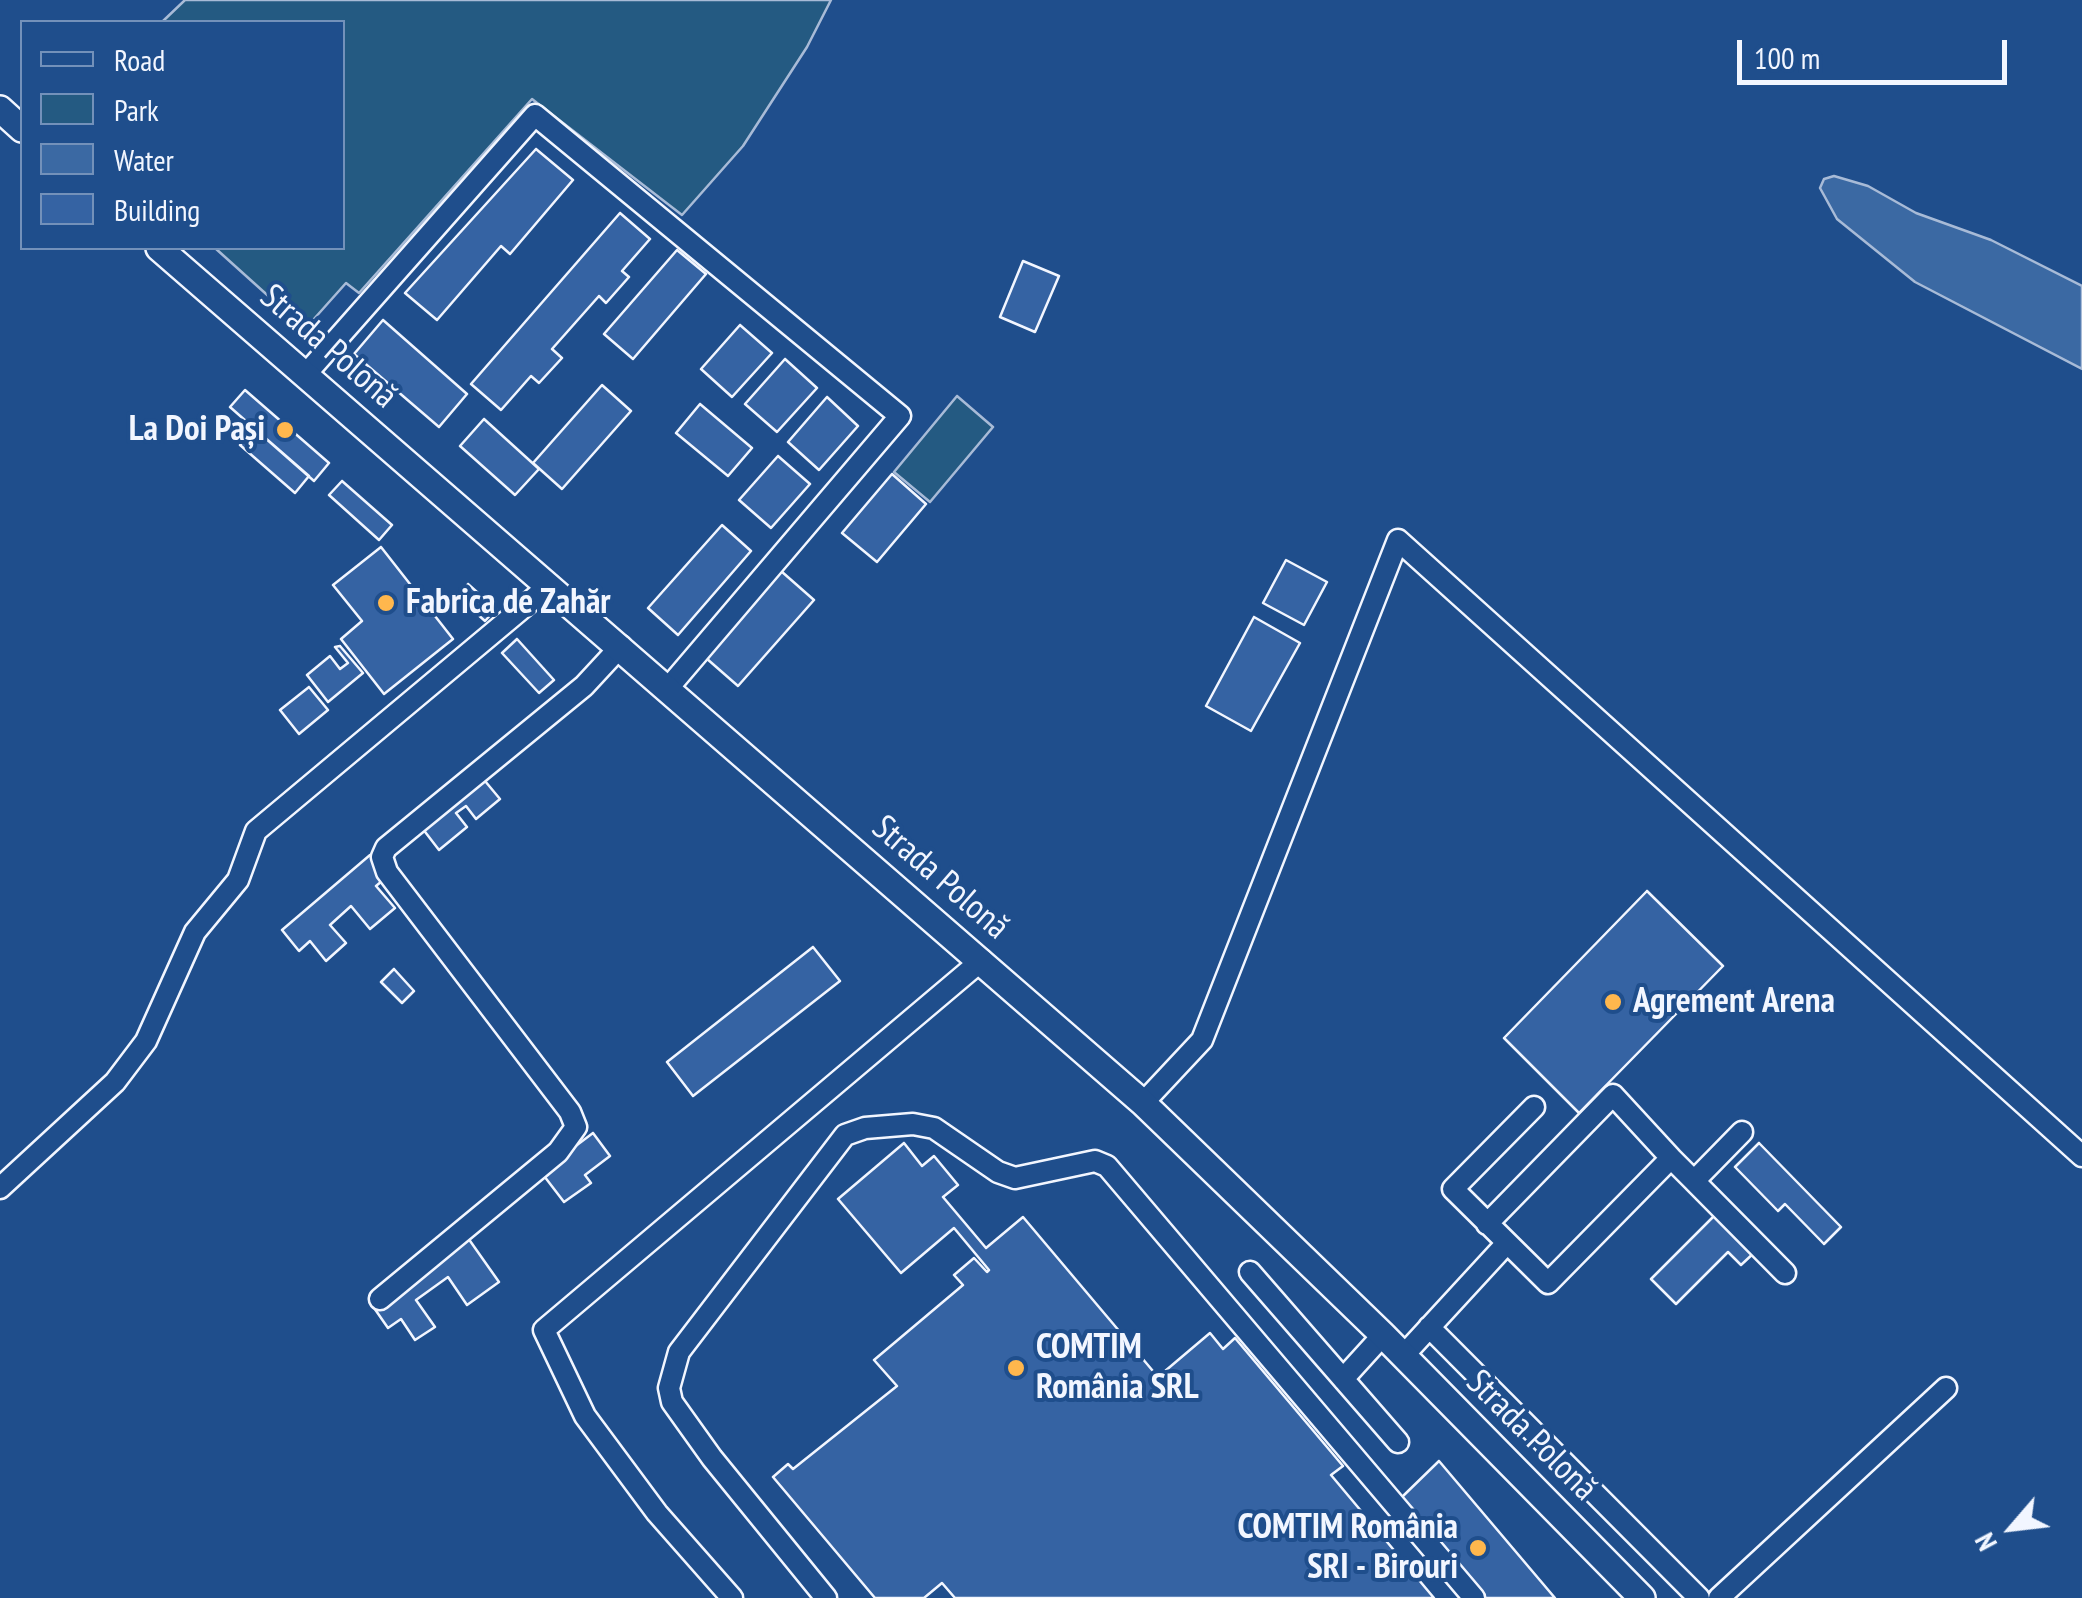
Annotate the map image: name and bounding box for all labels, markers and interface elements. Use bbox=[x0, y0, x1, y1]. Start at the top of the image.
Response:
legend bbox=[20, 20, 345, 250]
scale bar bbox=[1742, 20, 2012, 82]
text: 100 m bbox=[1754, 38, 1820, 77]
text: Road bbox=[114, 40, 165, 79]
text: Park bbox=[114, 90, 159, 129]
text: Water bbox=[114, 140, 174, 179]
text: Building bbox=[114, 190, 200, 229]
street label: Strada Polonă bbox=[251, 276, 405, 418]
place label: La Doi Pași bbox=[129, 409, 265, 451]
marker: La Doi Pași bbox=[274, 419, 296, 441]
place label: Fabrica de Zahăr bbox=[406, 582, 611, 624]
marker: Fabrica de Zahăr bbox=[375, 592, 397, 614]
street label: Strada Polonă bbox=[863, 807, 1017, 949]
place label: Agrement Arena bbox=[1633, 981, 1835, 1023]
marker: Agrement Arena bbox=[1602, 991, 1624, 1013]
place label: COMTIM România SRL bbox=[1036, 1327, 1198, 1409]
marker: COMTIM România SRL bbox=[1005, 1357, 1027, 1379]
street label: Strada Polonă bbox=[1457, 1362, 1605, 1510]
north arrow bbox=[1962, 1478, 2062, 1578]
place label: COMTIM România SRI - Birouri bbox=[1238, 1507, 1458, 1589]
text: N bbox=[1965, 1527, 2005, 1558]
marker: COMTIM România SRI - Birouri bbox=[1467, 1537, 1489, 1559]

